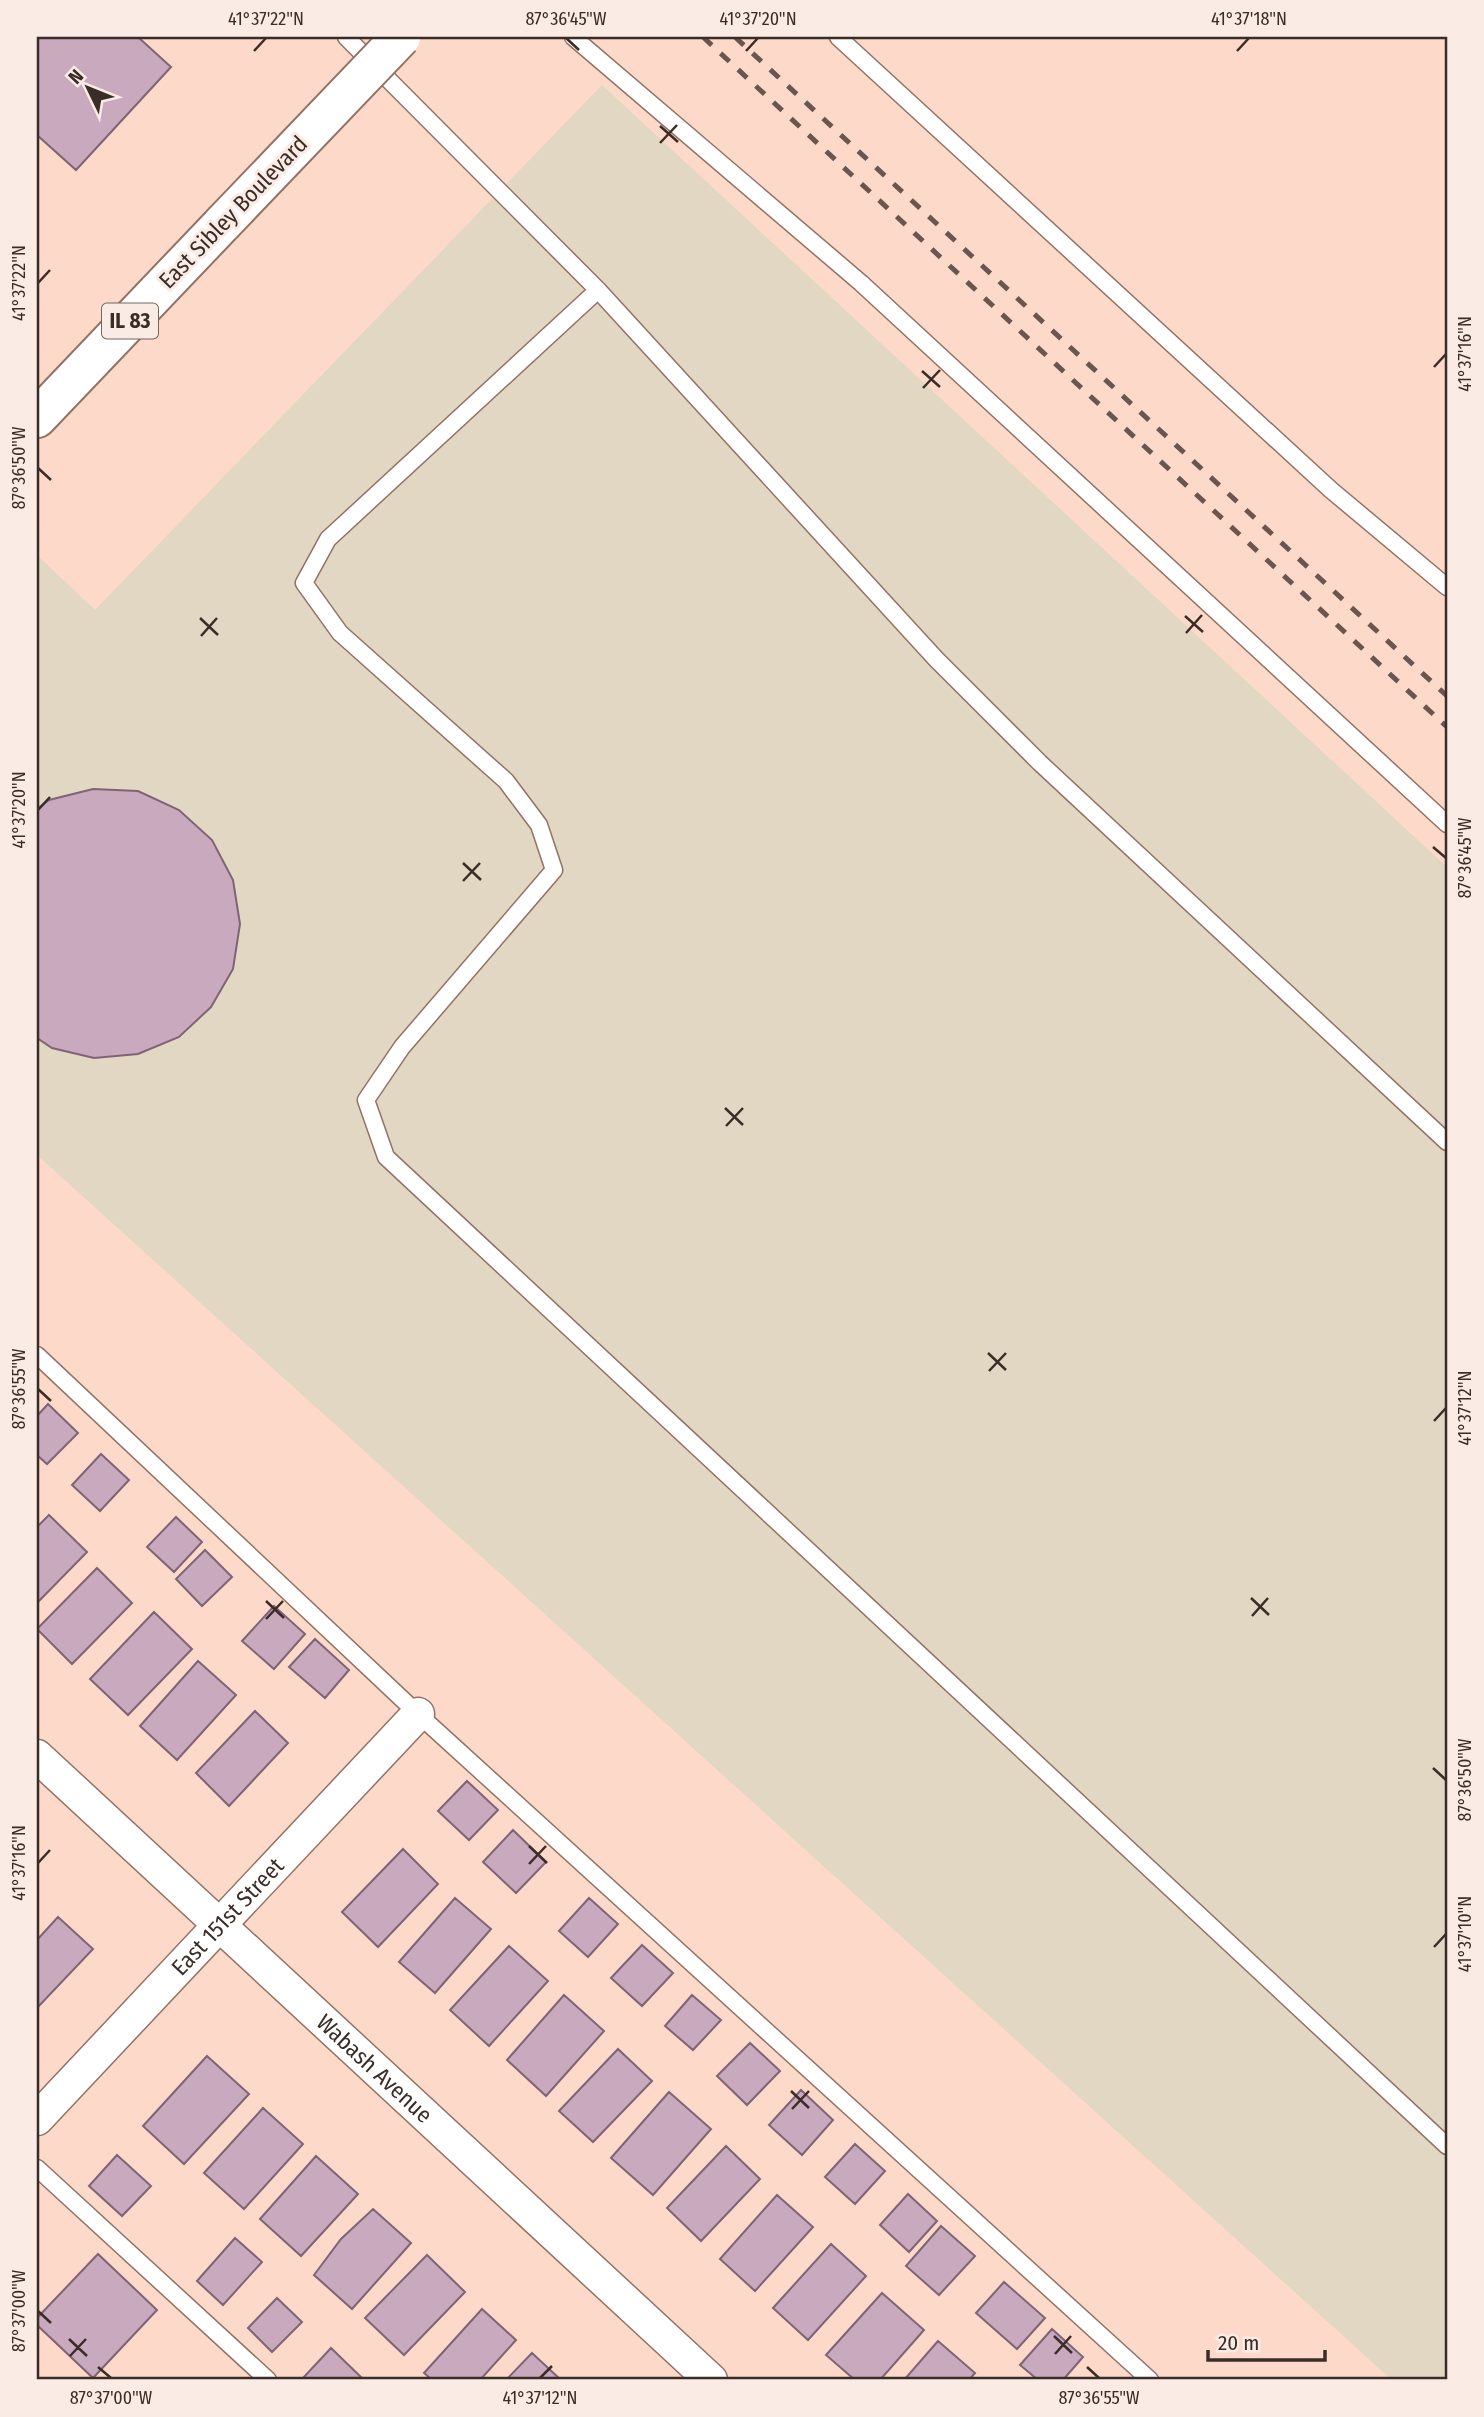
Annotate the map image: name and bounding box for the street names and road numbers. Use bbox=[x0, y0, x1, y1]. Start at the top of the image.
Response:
street label: East Sibley Boulevard bbox=[153, 130, 313, 294]
road number: IL 83 bbox=[102, 304, 158, 338]
street label: East 151st Street bbox=[165, 1852, 290, 1981]
street label: Wabash Avenue bbox=[311, 2008, 438, 2129]

